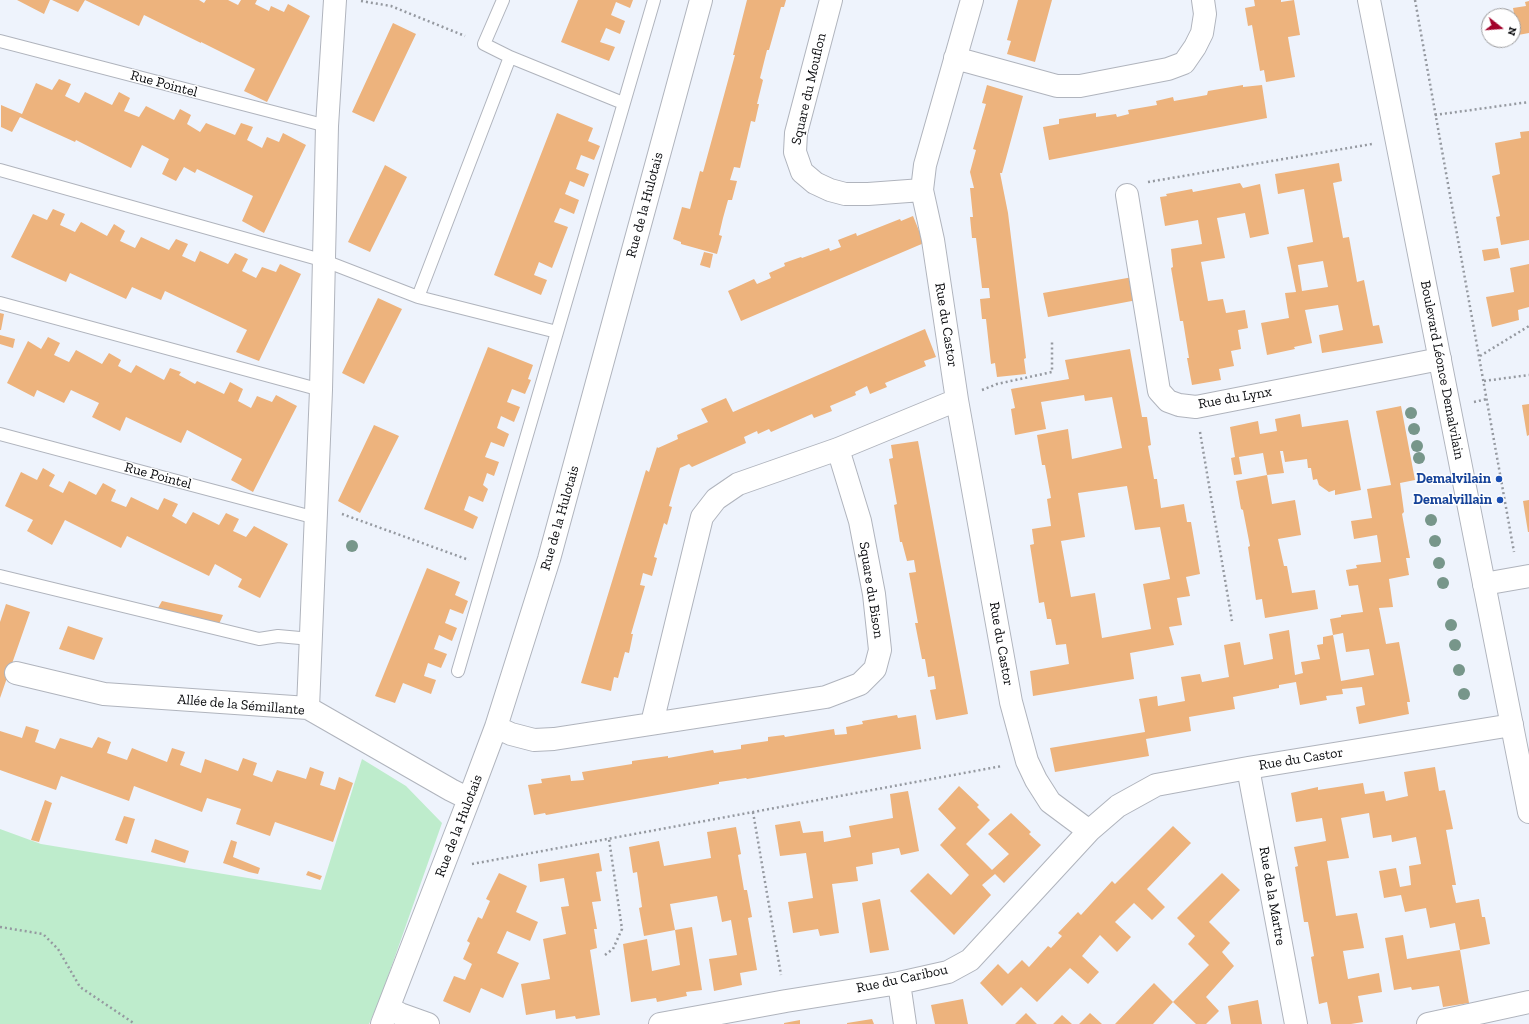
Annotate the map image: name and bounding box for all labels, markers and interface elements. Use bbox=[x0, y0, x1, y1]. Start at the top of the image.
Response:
north arrow bbox=[1481, 8, 1521, 48]
text: N bbox=[1505, 25, 1519, 37]
street label: Square du Mouflon bbox=[788, 32, 830, 146]
street label: Rue Pointel bbox=[129, 67, 199, 101]
street label: Rue de la Hulotais bbox=[623, 150, 667, 260]
street label: Boulevard Léonce Demalvilain bbox=[1416, 279, 1468, 461]
street label: Rue du Castor bbox=[931, 282, 961, 368]
street label: Rue du Lynx bbox=[1197, 383, 1273, 413]
street label: Rue Pointel bbox=[123, 459, 193, 493]
street label: Rue de la Hulotais bbox=[537, 464, 583, 572]
place label: Demalvilain bbox=[1416, 471, 1491, 487]
marker: Demalvilain bbox=[1494, 474, 1504, 484]
place label: Demalvillain bbox=[1413, 492, 1492, 508]
marker: Demalvillain bbox=[1495, 495, 1505, 505]
street label: Square du Bison bbox=[855, 540, 887, 640]
street label: Rue du Castor bbox=[985, 601, 1017, 687]
street label: Allée de la Sémillante bbox=[177, 691, 305, 719]
street label: Rue du Castor bbox=[1258, 744, 1344, 774]
street label: Rue de la Hulotais bbox=[432, 772, 486, 880]
street label: Rue de la Martre bbox=[1255, 845, 1289, 947]
street label: Rue du Caribou bbox=[855, 961, 949, 997]

